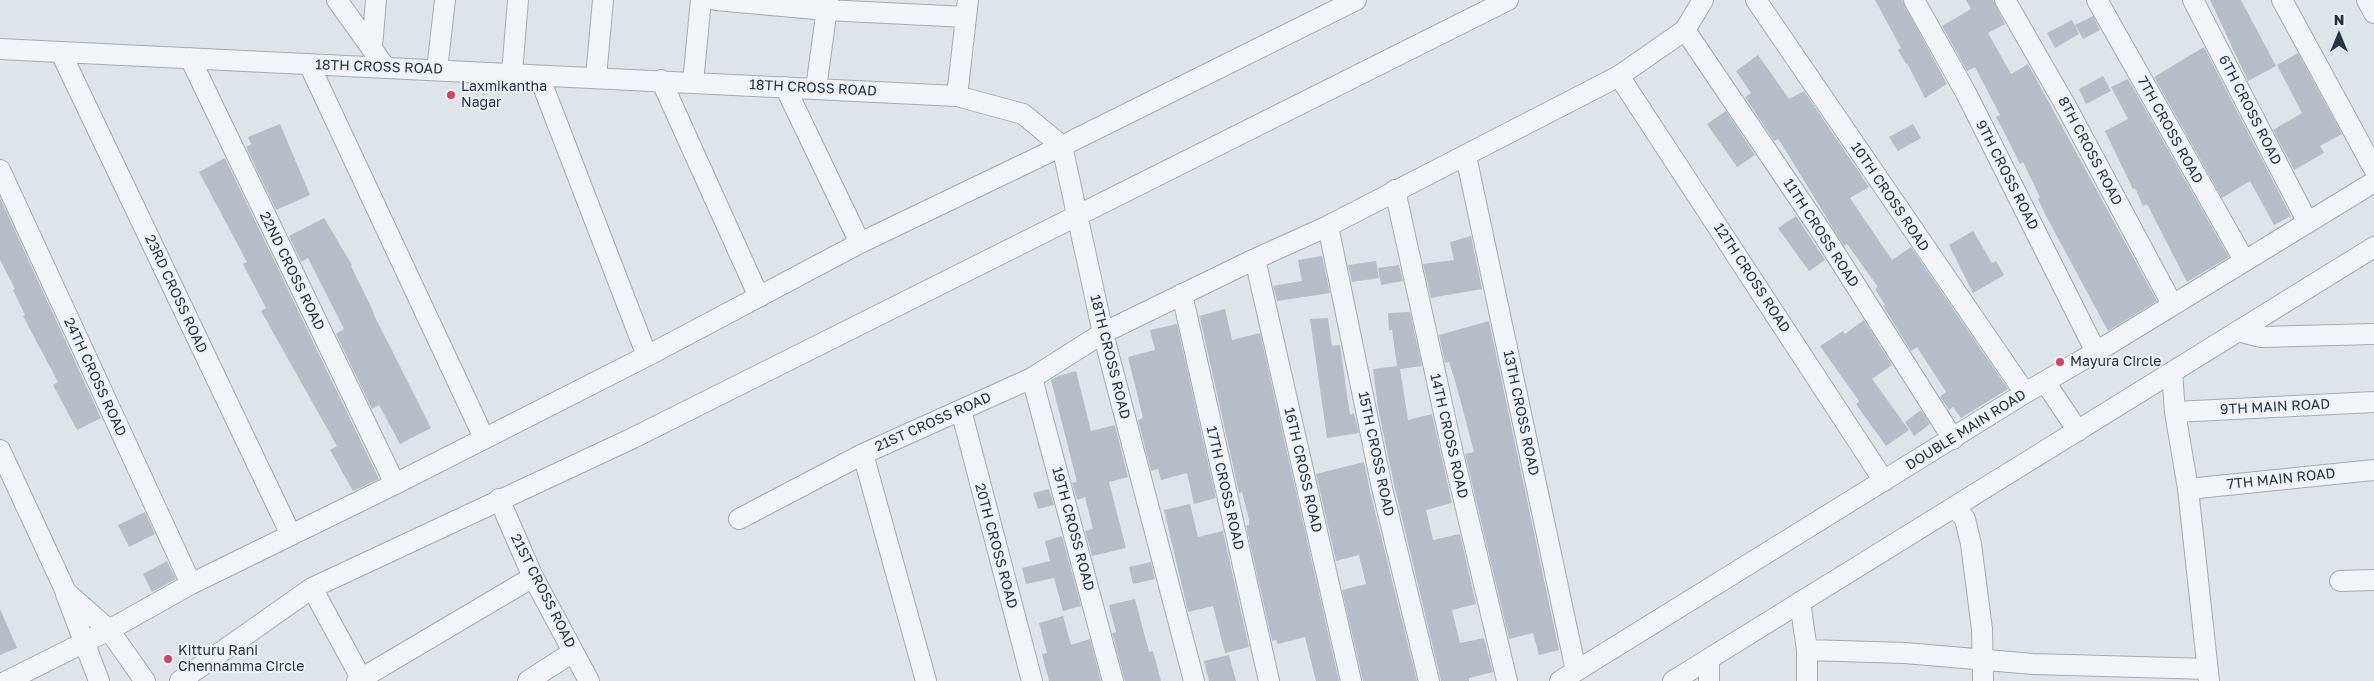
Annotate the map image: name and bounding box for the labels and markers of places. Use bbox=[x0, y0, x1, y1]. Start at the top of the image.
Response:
place label: Laxmikantha Nagar bbox=[461, 79, 547, 111]
marker: Laxmikantha Nagar bbox=[445, 89, 457, 101]
place label: Mayura Circle bbox=[2070, 354, 2161, 370]
marker: Mayura Circle bbox=[2054, 356, 2066, 368]
place label: Kitturu Rani Chennamma Circle bbox=[178, 643, 304, 676]
marker: Kitturu Rani Chennamma Circle bbox=[162, 653, 174, 665]

